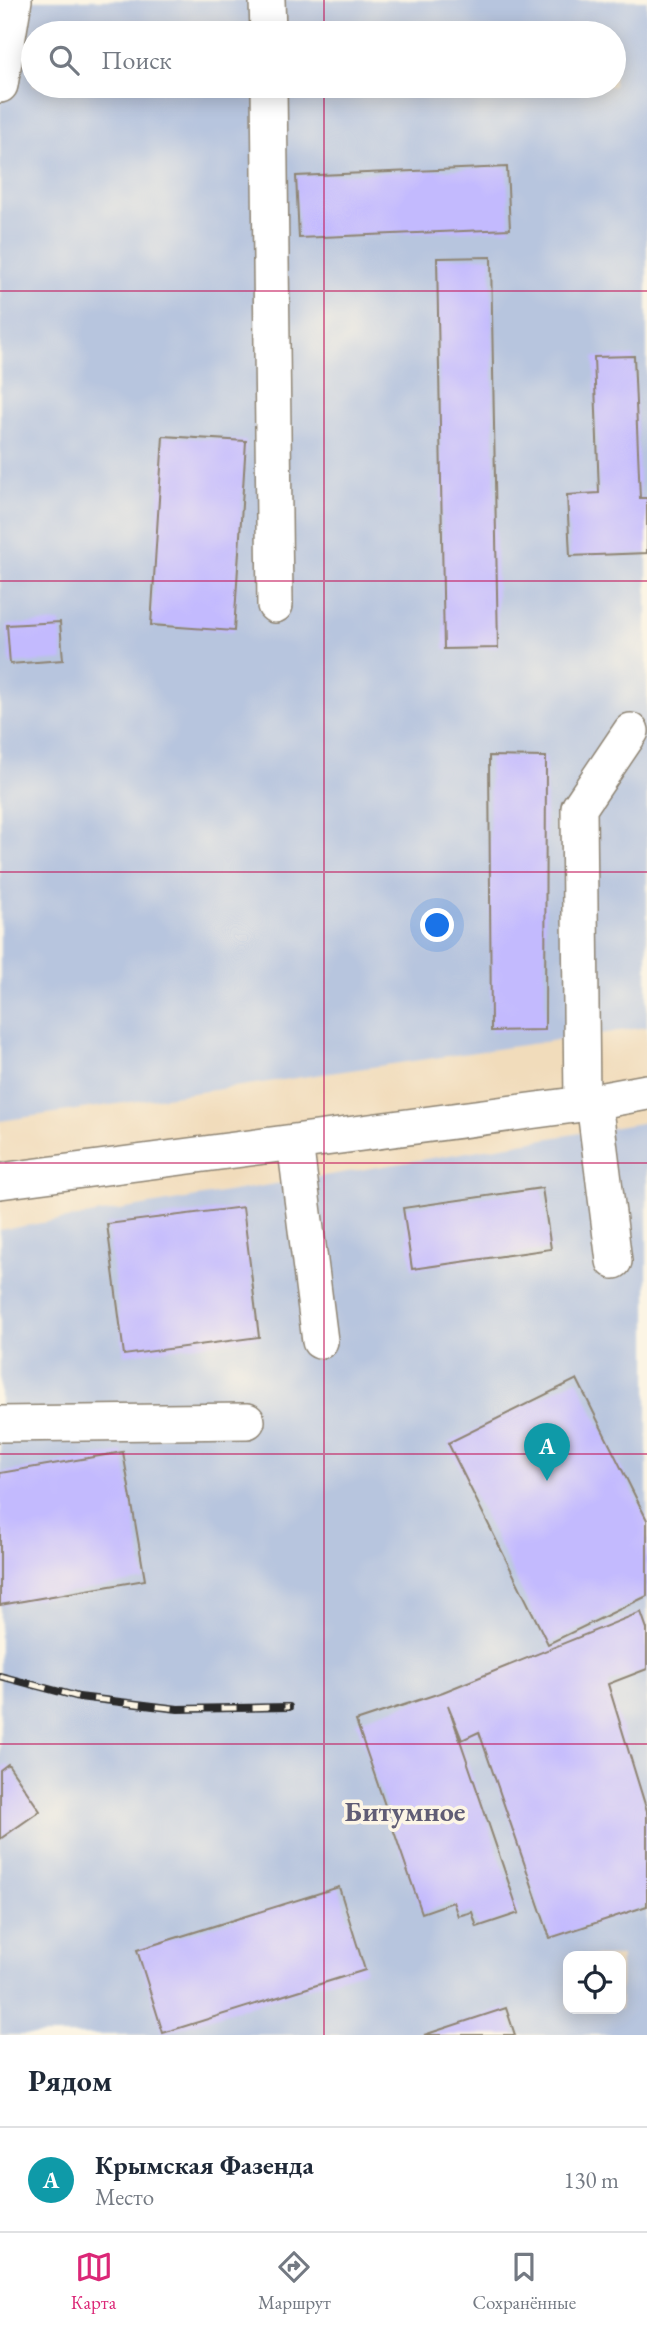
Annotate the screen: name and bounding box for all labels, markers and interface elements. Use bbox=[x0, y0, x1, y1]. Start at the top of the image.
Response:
search box bbox=[21, 21, 626, 98]
icon: search bbox=[45, 41, 83, 79]
text: Поиск bbox=[101, 43, 172, 77]
your location bbox=[420, 908, 454, 942]
pin: A bbox=[524, 1423, 570, 1481]
district label: Битумное bbox=[345, 1793, 466, 1829]
map controls bbox=[563, 1951, 626, 2014]
button: locate bbox=[563, 1951, 626, 2014]
text: Рядом bbox=[28, 2061, 112, 2100]
text: Крымская Фазенда bbox=[95, 2148, 314, 2182]
text: A bbox=[43, 2165, 59, 2195]
text: 130 m bbox=[563, 2165, 619, 2195]
text: Место bbox=[95, 2182, 154, 2212]
tab: Карта bbox=[71, 2248, 116, 2315]
tab: Маршрут bbox=[258, 2248, 331, 2315]
tab: Сохранённые bbox=[473, 2248, 576, 2315]

